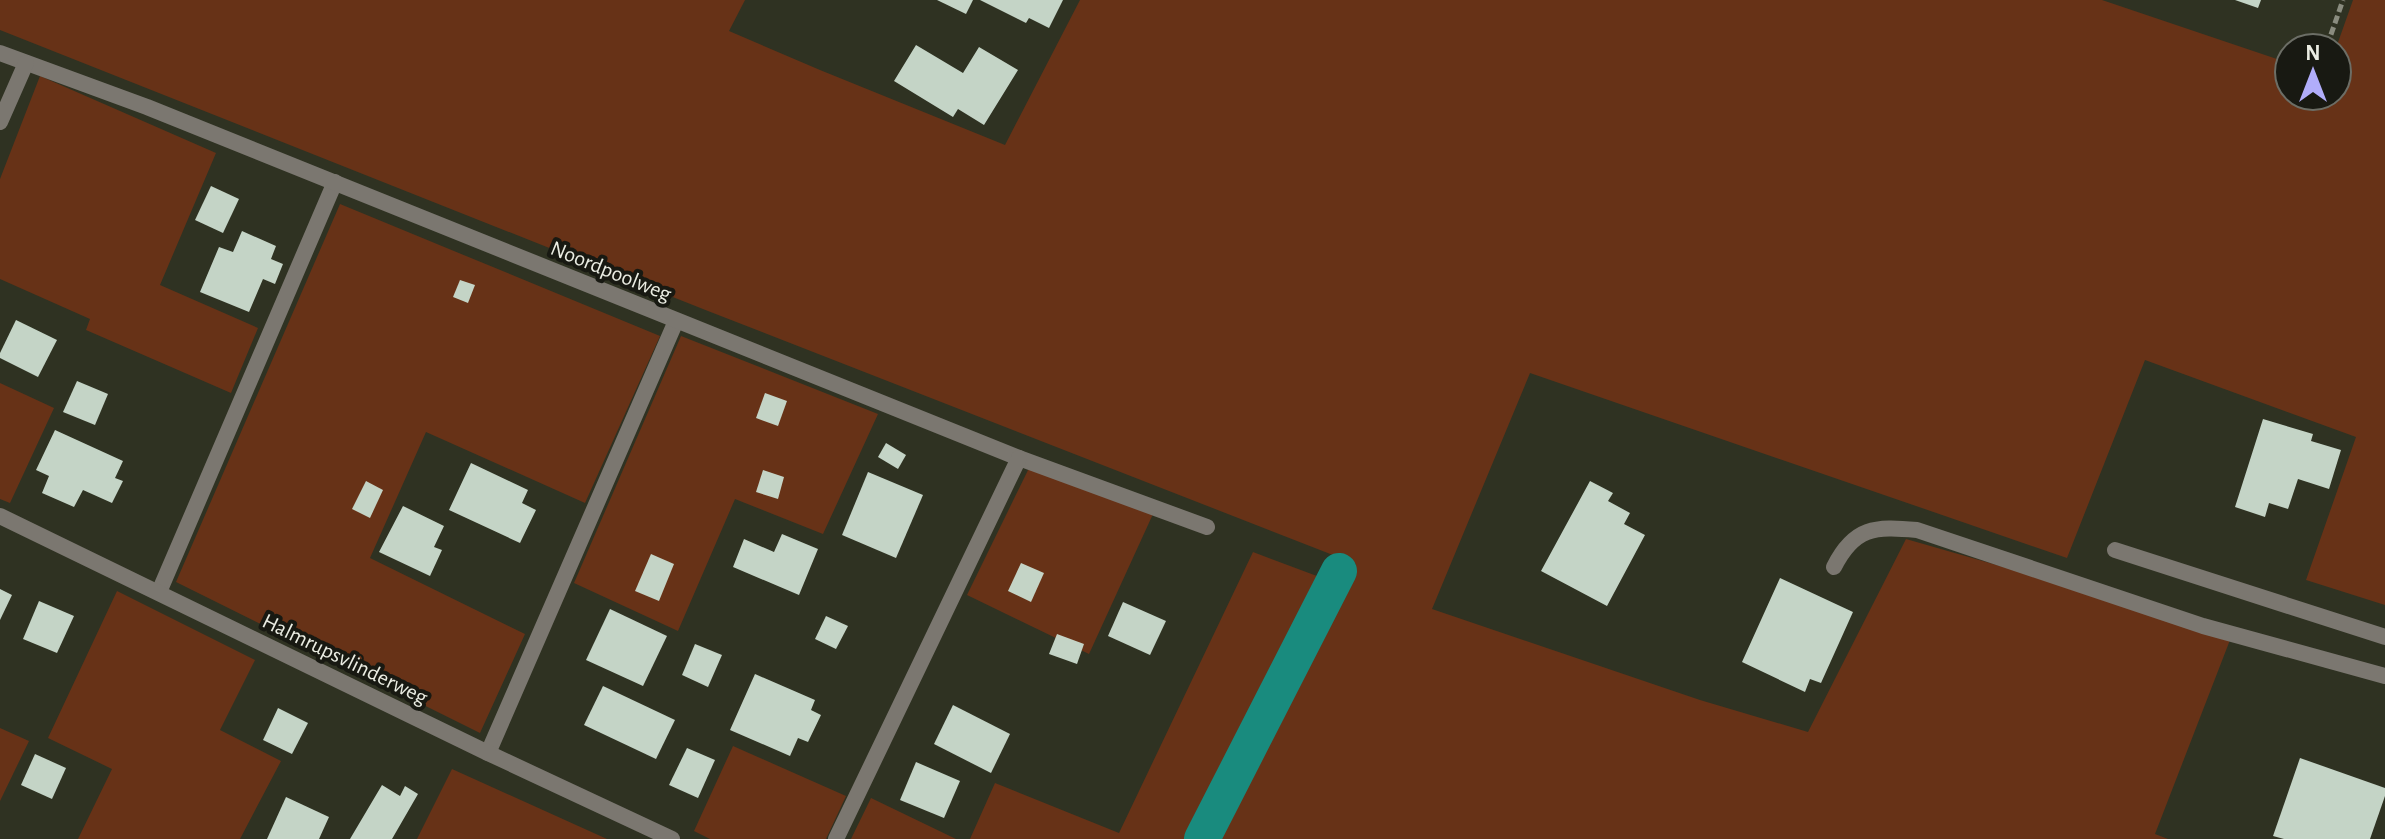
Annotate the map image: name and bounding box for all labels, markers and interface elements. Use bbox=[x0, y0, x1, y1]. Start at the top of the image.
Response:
north arrow bbox=[2273, 32, 2353, 112]
text: N bbox=[2305, 42, 2321, 64]
street label: Noordpoolweg bbox=[548, 237, 675, 305]
street label: Halmrupsvlinderweg bbox=[259, 609, 431, 709]

